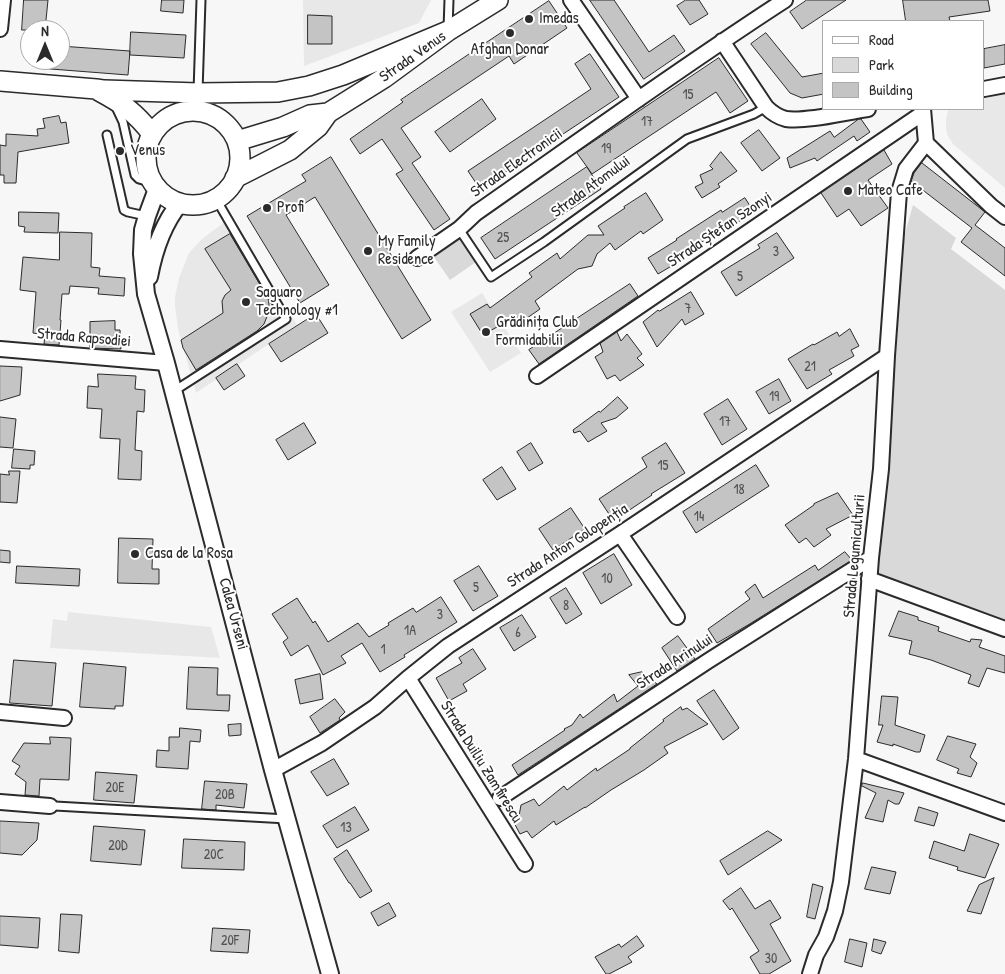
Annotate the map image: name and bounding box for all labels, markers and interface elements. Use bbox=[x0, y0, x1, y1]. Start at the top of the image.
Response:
place label: Imedas bbox=[539, 9, 579, 29]
marker: Imedas bbox=[523, 13, 535, 25]
north arrow bbox=[20, 20, 70, 70]
legend bbox=[822, 20, 985, 110]
text: N bbox=[41, 21, 49, 40]
street label: Strada Venus bbox=[376, 27, 450, 87]
marker: Afghan Donar bbox=[504, 27, 516, 39]
text: Road bbox=[869, 29, 894, 50]
place label: Afghan Donar bbox=[471, 40, 549, 60]
text: Park bbox=[869, 54, 894, 75]
text: Building bbox=[869, 79, 913, 100]
house number: 15 bbox=[682, 87, 694, 103]
house number: 17 bbox=[641, 114, 653, 130]
street label: Strada Electronicii bbox=[467, 124, 567, 202]
place label: Venus bbox=[130, 141, 165, 161]
house number: 19 bbox=[601, 141, 611, 157]
marker: Venus bbox=[114, 145, 126, 157]
street label: Strada Atomului bbox=[548, 152, 634, 222]
place label: Mateo Cafe bbox=[858, 181, 923, 201]
marker: Mateo Cafe bbox=[842, 185, 854, 197]
street label: Strada Ștefan Szonyi bbox=[664, 188, 776, 272]
place label: Profi bbox=[277, 198, 304, 218]
marker: Profi bbox=[261, 202, 273, 214]
house number: 25 bbox=[497, 230, 509, 246]
place label: My Family Residence bbox=[378, 232, 436, 270]
house number: 3 bbox=[773, 244, 779, 260]
marker: My Family Residence bbox=[362, 245, 374, 257]
house number: 5 bbox=[737, 269, 743, 285]
place label: Saguaro Technology #1 bbox=[256, 283, 338, 321]
marker: Saguaro Technology #1 bbox=[240, 296, 252, 308]
house number: 7 bbox=[685, 301, 691, 317]
place label: Grădinița Club Formidabilii bbox=[496, 313, 578, 351]
street label: Strada Rapsodiei bbox=[36, 324, 132, 352]
marker: Grădinița Club Formidabilii bbox=[480, 326, 492, 338]
house number: 21 bbox=[804, 359, 816, 375]
house number: 19 bbox=[769, 389, 779, 405]
house number: 17 bbox=[719, 414, 731, 430]
house number: 15 bbox=[657, 458, 669, 474]
house number: 18 bbox=[733, 482, 745, 498]
street label: Strada Legumiculturii bbox=[840, 493, 870, 619]
street label: Strada Anton Golopenția bbox=[504, 500, 632, 592]
house number: 14 bbox=[694, 509, 704, 525]
place label: Casa de la Rosa bbox=[145, 544, 233, 564]
marker: Casa de la Rosa bbox=[129, 548, 141, 560]
house number: 10 bbox=[601, 571, 613, 587]
street label: Calea Urseni bbox=[214, 576, 252, 652]
house number: 5 bbox=[473, 580, 479, 596]
house number: 8 bbox=[563, 598, 569, 614]
house number: 3 bbox=[437, 607, 443, 623]
house number: 1A bbox=[404, 623, 416, 639]
house number: 6 bbox=[515, 625, 521, 641]
street label: Strada Arinului bbox=[633, 630, 717, 694]
house number: 1 bbox=[380, 642, 386, 658]
street label: Strada Duiliu Zamfirescu bbox=[436, 698, 526, 826]
house number: 20E bbox=[105, 780, 125, 796]
house number: 20B bbox=[215, 787, 235, 803]
house number: 13 bbox=[340, 820, 352, 836]
house number: 20D bbox=[108, 838, 128, 854]
house number: 20C bbox=[204, 847, 224, 863]
house number: 20F bbox=[221, 933, 239, 949]
house number: 30 bbox=[765, 951, 777, 967]

